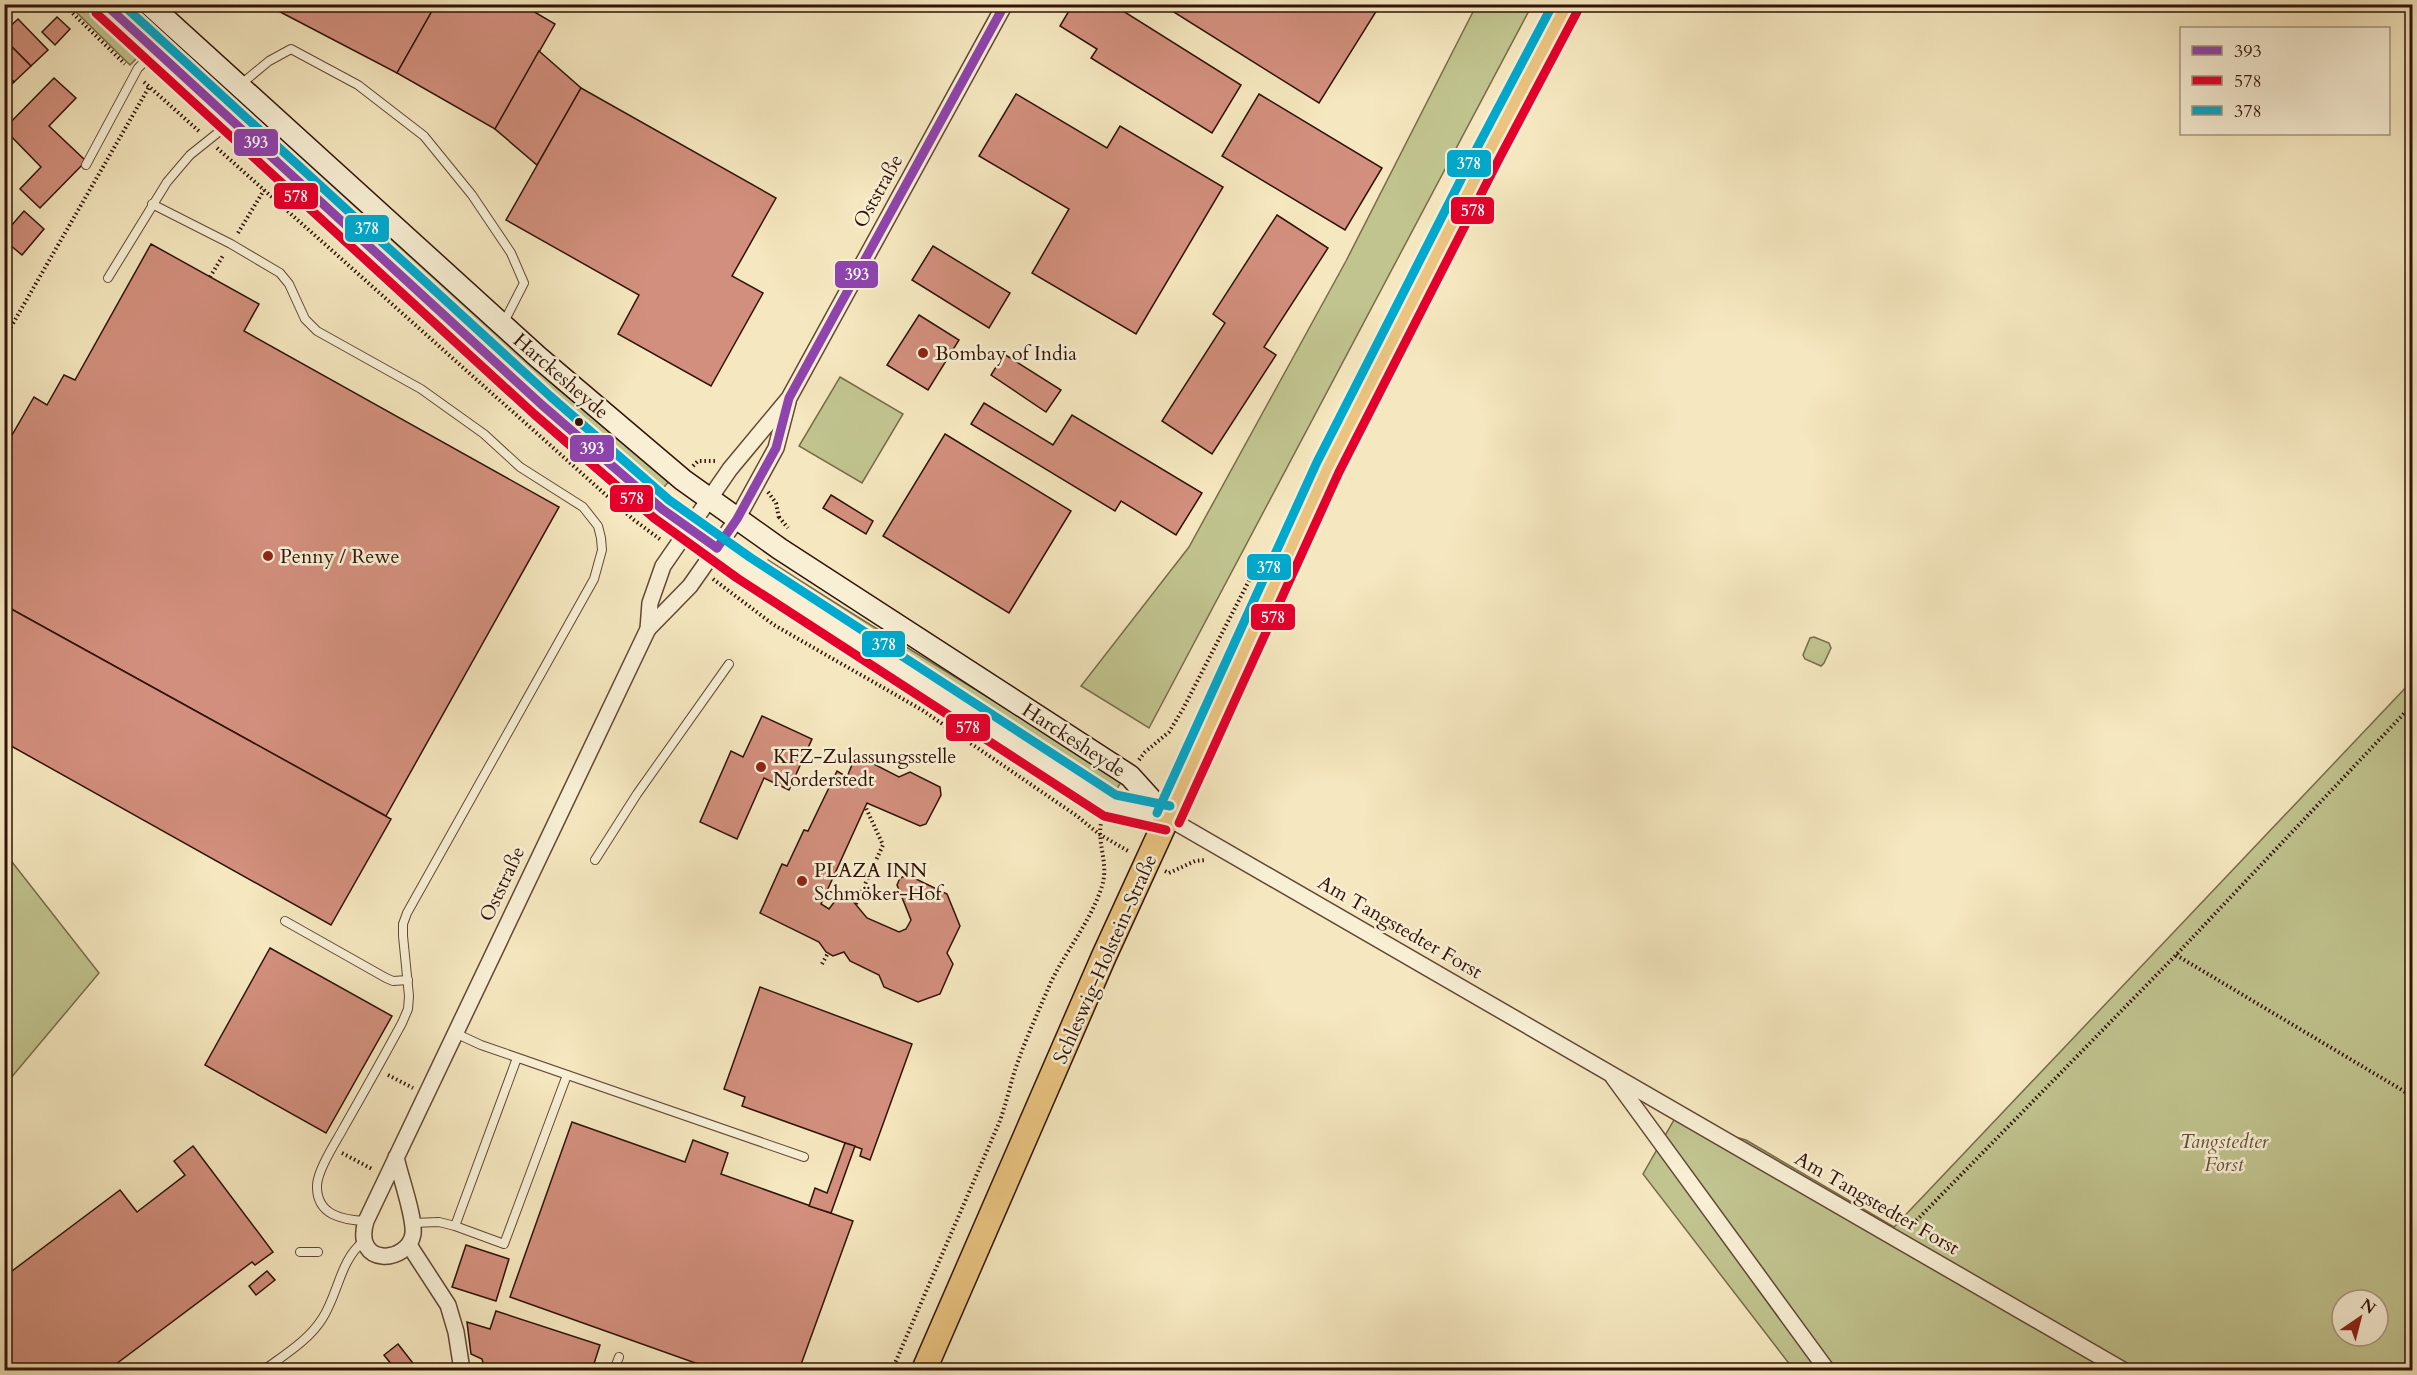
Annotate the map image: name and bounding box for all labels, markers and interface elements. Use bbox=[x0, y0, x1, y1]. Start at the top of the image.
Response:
legend bbox=[2180, 27, 2390, 135]
text: 393 bbox=[2234, 39, 2262, 64]
text: 578 bbox=[2234, 69, 2262, 94]
text: 378 bbox=[2234, 99, 2262, 124]
line badge: 393 bbox=[233, 128, 279, 157]
text: 393 bbox=[244, 132, 268, 154]
street label: Oststraße bbox=[847, 149, 909, 233]
line badge: 378 bbox=[1446, 149, 1492, 178]
text: 378 bbox=[1457, 153, 1481, 175]
line badge: 578 bbox=[273, 182, 319, 210]
text: 578 bbox=[284, 186, 308, 208]
line badge: 578 bbox=[1450, 196, 1495, 225]
text: 578 bbox=[1461, 200, 1485, 222]
line badge: 378 bbox=[344, 214, 390, 243]
text: 378 bbox=[355, 218, 379, 240]
line badge: 393 bbox=[834, 260, 879, 289]
text: 393 bbox=[845, 264, 869, 286]
street label: Harckesheyde bbox=[507, 327, 615, 425]
place label: Bombay of India bbox=[935, 340, 1077, 367]
marker: Bombay of India bbox=[916, 346, 930, 360]
unlabelled marker bbox=[573, 416, 585, 428]
line badge: 393 bbox=[569, 434, 615, 463]
text: 393 bbox=[580, 438, 604, 460]
line badge: 578 bbox=[609, 484, 654, 513]
text: 578 bbox=[620, 488, 644, 510]
place label: Penny / Rewe bbox=[280, 543, 400, 570]
marker: Penny / Rewe bbox=[261, 549, 275, 563]
line badge: 378 bbox=[1246, 553, 1292, 581]
text: 378 bbox=[1257, 557, 1281, 579]
line badge: 578 bbox=[1250, 603, 1296, 631]
text: 578 bbox=[1261, 607, 1285, 629]
line badge: 378 bbox=[861, 630, 906, 658]
text: 378 bbox=[872, 634, 896, 656]
street label: Harckesheyde bbox=[1017, 696, 1131, 784]
line badge: 578 bbox=[945, 713, 991, 742]
text: 578 bbox=[956, 717, 980, 739]
place label: KFZ-Zulassungsstelle Norderstedt bbox=[773, 743, 956, 793]
marker: KFZ-Zulassungsstelle Norderstedt bbox=[754, 760, 768, 774]
street label: Oststraße bbox=[473, 842, 531, 926]
street label: Schleswig-Holstein-Straße bbox=[1047, 850, 1163, 1068]
place label: PLAZA INN Schmöker-Hof bbox=[814, 857, 944, 907]
street label: Am Tangstedter Forst bbox=[1313, 869, 1488, 985]
marker: PLAZA INN Schmöker-Hof bbox=[795, 874, 809, 888]
park label: Tangstedter Forst bbox=[2180, 1128, 2270, 1178]
street label: Am Tangstedter Forst bbox=[1790, 1145, 1965, 1261]
north arrow bbox=[2330, 1288, 2390, 1348]
text: N bbox=[2356, 1294, 2380, 1320]

